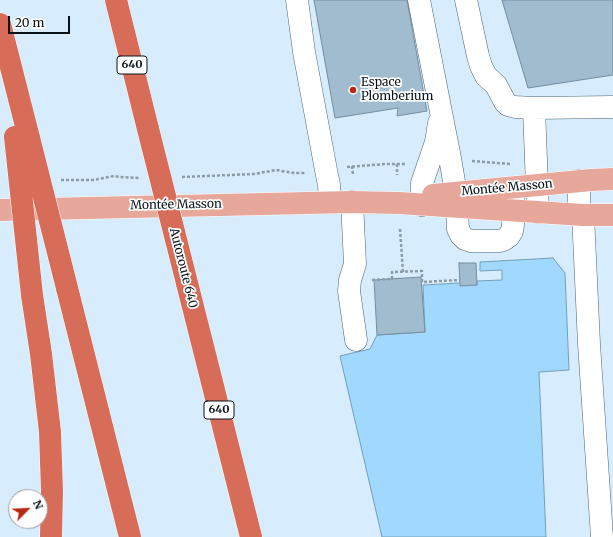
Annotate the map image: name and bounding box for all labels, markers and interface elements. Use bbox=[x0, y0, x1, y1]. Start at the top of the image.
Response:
scale bar bbox=[10, 8, 72, 34]
text: 20 m bbox=[15, 15, 44, 30]
road number: 640 bbox=[117, 56, 147, 74]
place label: Espace Plomberium bbox=[361, 76, 433, 104]
marker: Espace Plomberium bbox=[348, 85, 358, 95]
street label: Montée Masson bbox=[461, 177, 553, 199]
street label: Montée Masson bbox=[130, 197, 222, 213]
street label: Autoroute 640 bbox=[166, 226, 200, 310]
road number: 640 bbox=[204, 401, 234, 419]
north arrow bbox=[8, 489, 48, 529]
text: N bbox=[30, 498, 46, 511]

